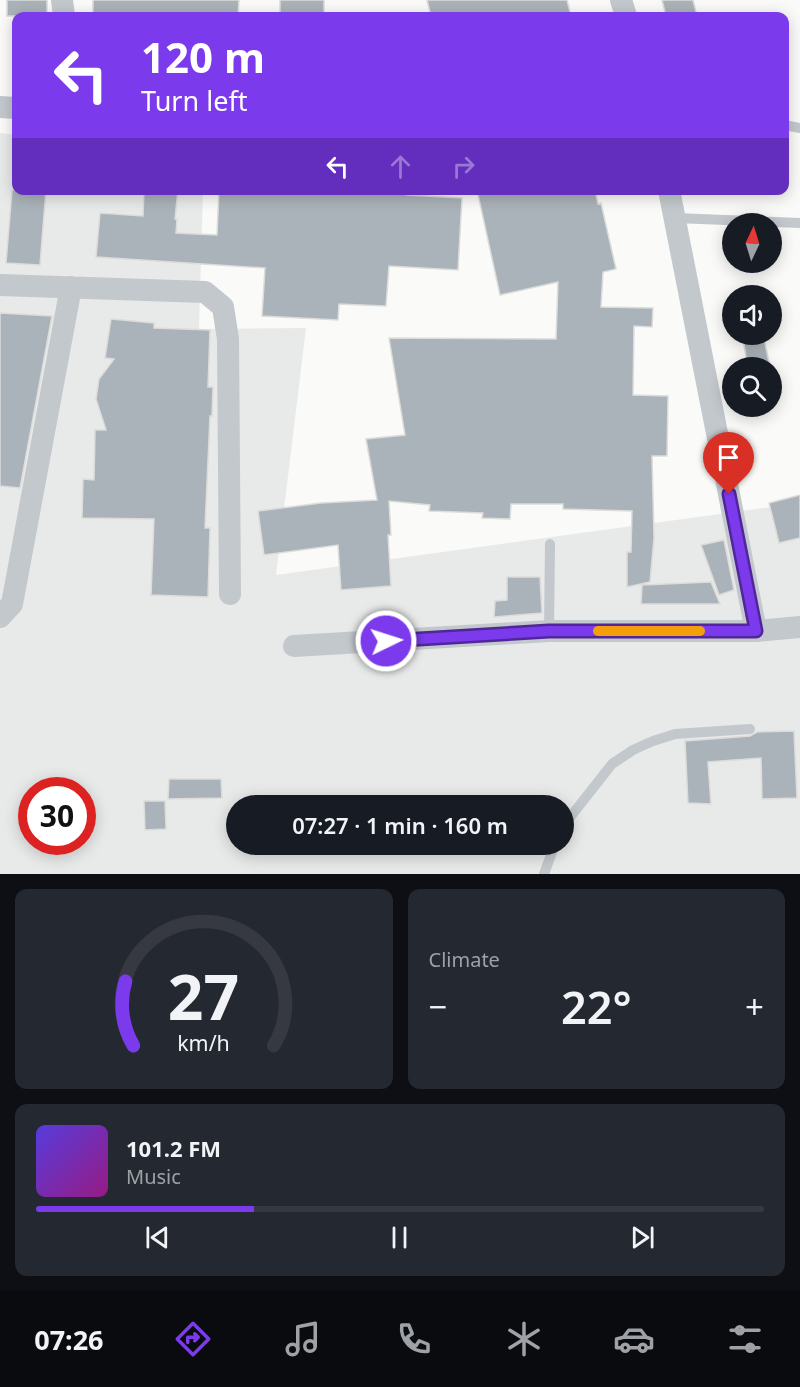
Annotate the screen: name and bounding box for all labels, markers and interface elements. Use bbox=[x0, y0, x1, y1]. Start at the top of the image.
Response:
text: 120 m bbox=[141, 28, 265, 85]
icon: left bbox=[42, 36, 120, 114]
text: Turn left bbox=[141, 82, 247, 119]
icon: left bbox=[321, 150, 354, 183]
icon: ahead bbox=[384, 150, 417, 183]
icon: right bbox=[447, 150, 480, 183]
north arrow bbox=[722, 213, 782, 273]
map controls bbox=[722, 213, 782, 417]
button: sound bbox=[722, 285, 782, 345]
button: search bbox=[722, 357, 782, 417]
pin bbox=[703, 432, 754, 494]
icon: arrive bbox=[712, 441, 745, 474]
position arrow bbox=[354, 609, 418, 673]
speed limit sign: 30 bbox=[18, 777, 96, 855]
text: 07:27 · 1 min · 160 m bbox=[292, 810, 508, 840]
text: Climate bbox=[429, 946, 500, 973]
text: 27 bbox=[168, 953, 239, 1038]
text: 22° bbox=[561, 976, 632, 1037]
text: − bbox=[429, 984, 447, 1029]
text: + bbox=[745, 984, 764, 1029]
text: km/h bbox=[177, 1028, 230, 1057]
text: 101.2 FM bbox=[126, 1133, 221, 1163]
text: Music bbox=[126, 1163, 181, 1190]
icon: previous bbox=[141, 1221, 174, 1254]
icon: pause bbox=[383, 1221, 416, 1254]
icon: next bbox=[626, 1221, 659, 1254]
icon: directions bbox=[172, 1318, 214, 1360]
icon: music bbox=[282, 1318, 324, 1360]
icon: phone bbox=[393, 1318, 435, 1360]
icon: climate bbox=[503, 1318, 545, 1360]
icon: car bbox=[613, 1318, 655, 1360]
icon: filters bbox=[724, 1318, 766, 1360]
text: 07:26 bbox=[34, 1321, 104, 1358]

